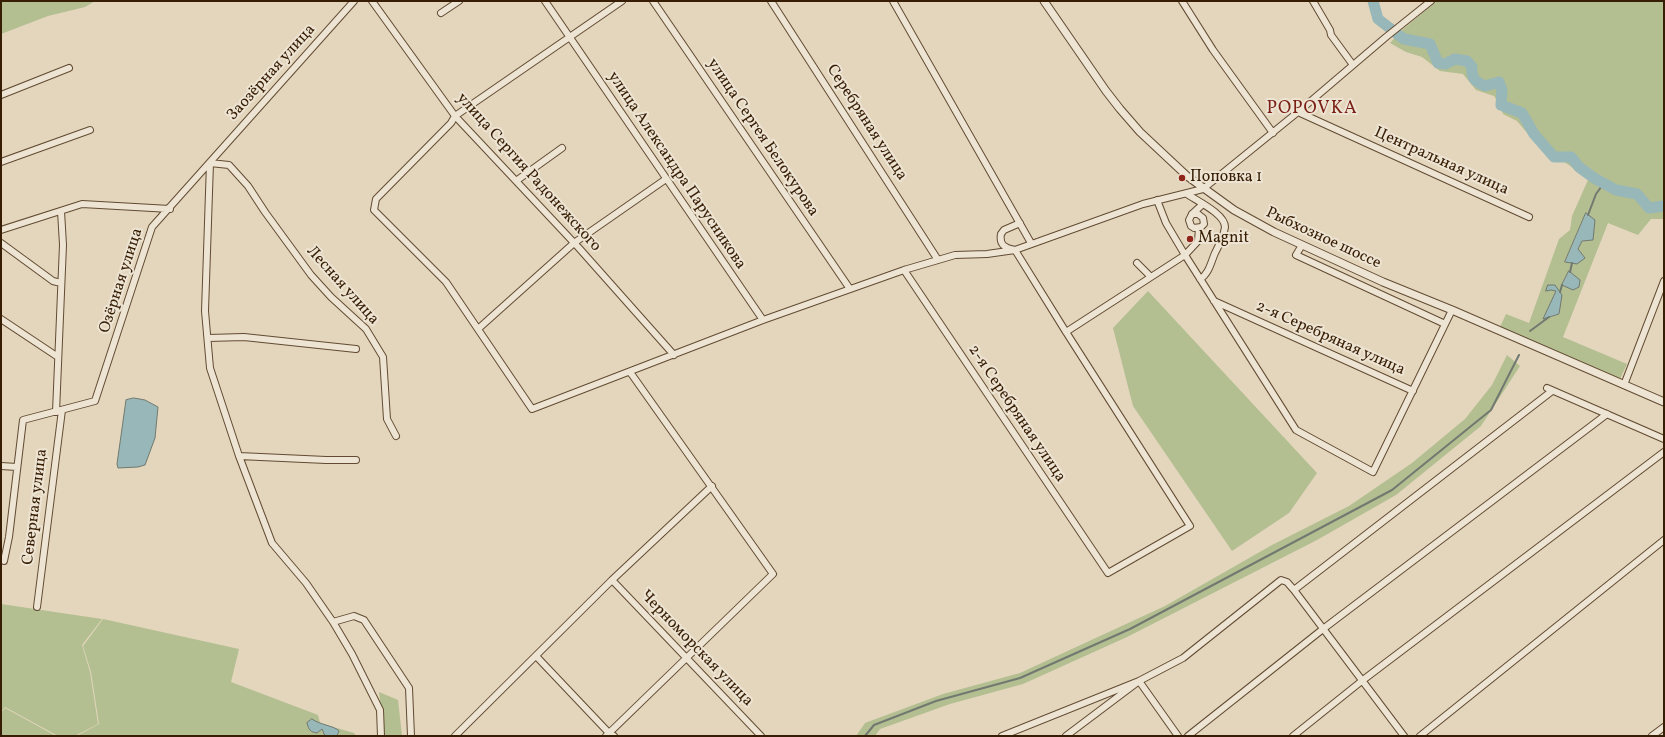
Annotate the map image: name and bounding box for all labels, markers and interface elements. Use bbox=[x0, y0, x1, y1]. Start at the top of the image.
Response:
street label: Заозёрная улица bbox=[224, 21, 320, 125]
street label: улица Сергея Белокурова bbox=[702, 55, 822, 221]
street label: Серебряная улица bbox=[821, 61, 911, 185]
street label: улица Александра Парусникова bbox=[603, 69, 749, 273]
street label: улица Сергия Радонежского bbox=[452, 90, 604, 256]
district label: POPOVKA bbox=[1266, 99, 1358, 121]
street label: Центральная улица bbox=[1371, 124, 1511, 200]
place label: Поповка 1 bbox=[1190, 168, 1262, 188]
marker: Поповка 1 bbox=[1177, 173, 1187, 183]
street label: Рыбхозное шоссе bbox=[1262, 204, 1384, 274]
street label: Озёрная улица bbox=[96, 226, 148, 336]
place label: Magnit bbox=[1198, 229, 1249, 249]
marker: Magnit bbox=[1185, 234, 1195, 244]
street label: Лесная улица bbox=[302, 243, 382, 329]
street label: 2-я Серебряная улица bbox=[1252, 297, 1408, 381]
street label: 2-я Серебряная улица bbox=[963, 342, 1069, 486]
street label: Северная улица bbox=[19, 448, 53, 566]
street label: Черноморская улица bbox=[635, 587, 757, 711]

